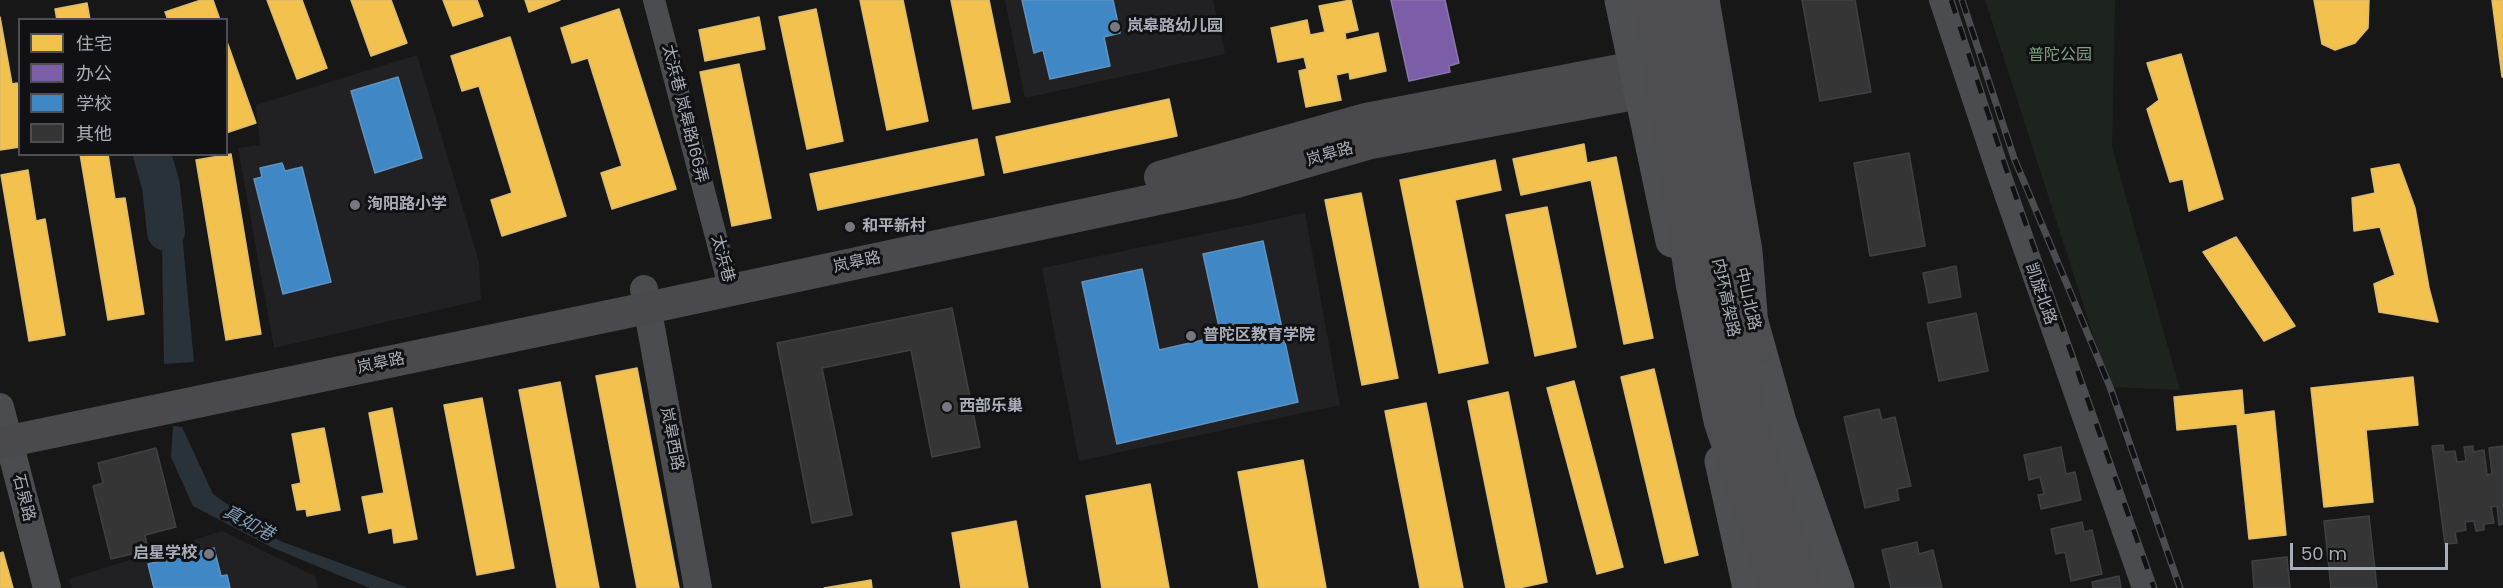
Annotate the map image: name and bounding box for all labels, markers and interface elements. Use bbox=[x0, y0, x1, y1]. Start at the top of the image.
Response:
place label: 岚皋路幼儿园 bbox=[1127, 17, 1223, 37]
legend bbox=[18, 18, 228, 156]
marker: 岚皋路幼儿园 bbox=[1108, 20, 1122, 34]
text: 住宅 bbox=[76, 31, 112, 56]
street label: 太浜巷 岚皋路166弄 bbox=[658, 43, 710, 185]
park label: 普陀公园 bbox=[2028, 46, 2092, 66]
text: 办公 bbox=[76, 61, 112, 86]
text: 学校 bbox=[76, 91, 112, 116]
text: 其他 bbox=[76, 121, 112, 146]
street label: 岚皋路 bbox=[1304, 139, 1356, 171]
place label: 洵阳路小学 bbox=[367, 195, 447, 215]
marker: 洵阳路小学 bbox=[348, 198, 362, 212]
place label: 和平新村 bbox=[862, 217, 926, 237]
marker: 和平新村 bbox=[843, 220, 857, 234]
street label: 太浜巷 bbox=[707, 233, 737, 285]
street label: 岚皋路 bbox=[832, 249, 882, 277]
street label: 内环高架路 bbox=[1707, 257, 1743, 339]
street label: 凯旋北路 bbox=[2021, 261, 2059, 327]
street label: 中山北路 bbox=[1730, 266, 1764, 332]
place label: 普陀区教育学院 bbox=[1203, 326, 1315, 346]
marker: 普陀区教育学院 bbox=[1184, 329, 1198, 343]
street label: 岚皋路 bbox=[356, 350, 406, 378]
place label: 西部乐巢 bbox=[959, 397, 1023, 417]
marker: 西部乐巢 bbox=[940, 400, 954, 414]
street label: 岚皋西路 bbox=[655, 406, 687, 472]
street label: 石泉路 bbox=[8, 472, 38, 524]
water label: 真如港 bbox=[219, 502, 277, 546]
scale bar bbox=[2293, 531, 2450, 569]
text: 50 m bbox=[2301, 541, 2347, 566]
place label: 启星学校 bbox=[133, 544, 197, 564]
marker: 启星学校 bbox=[202, 547, 216, 561]

